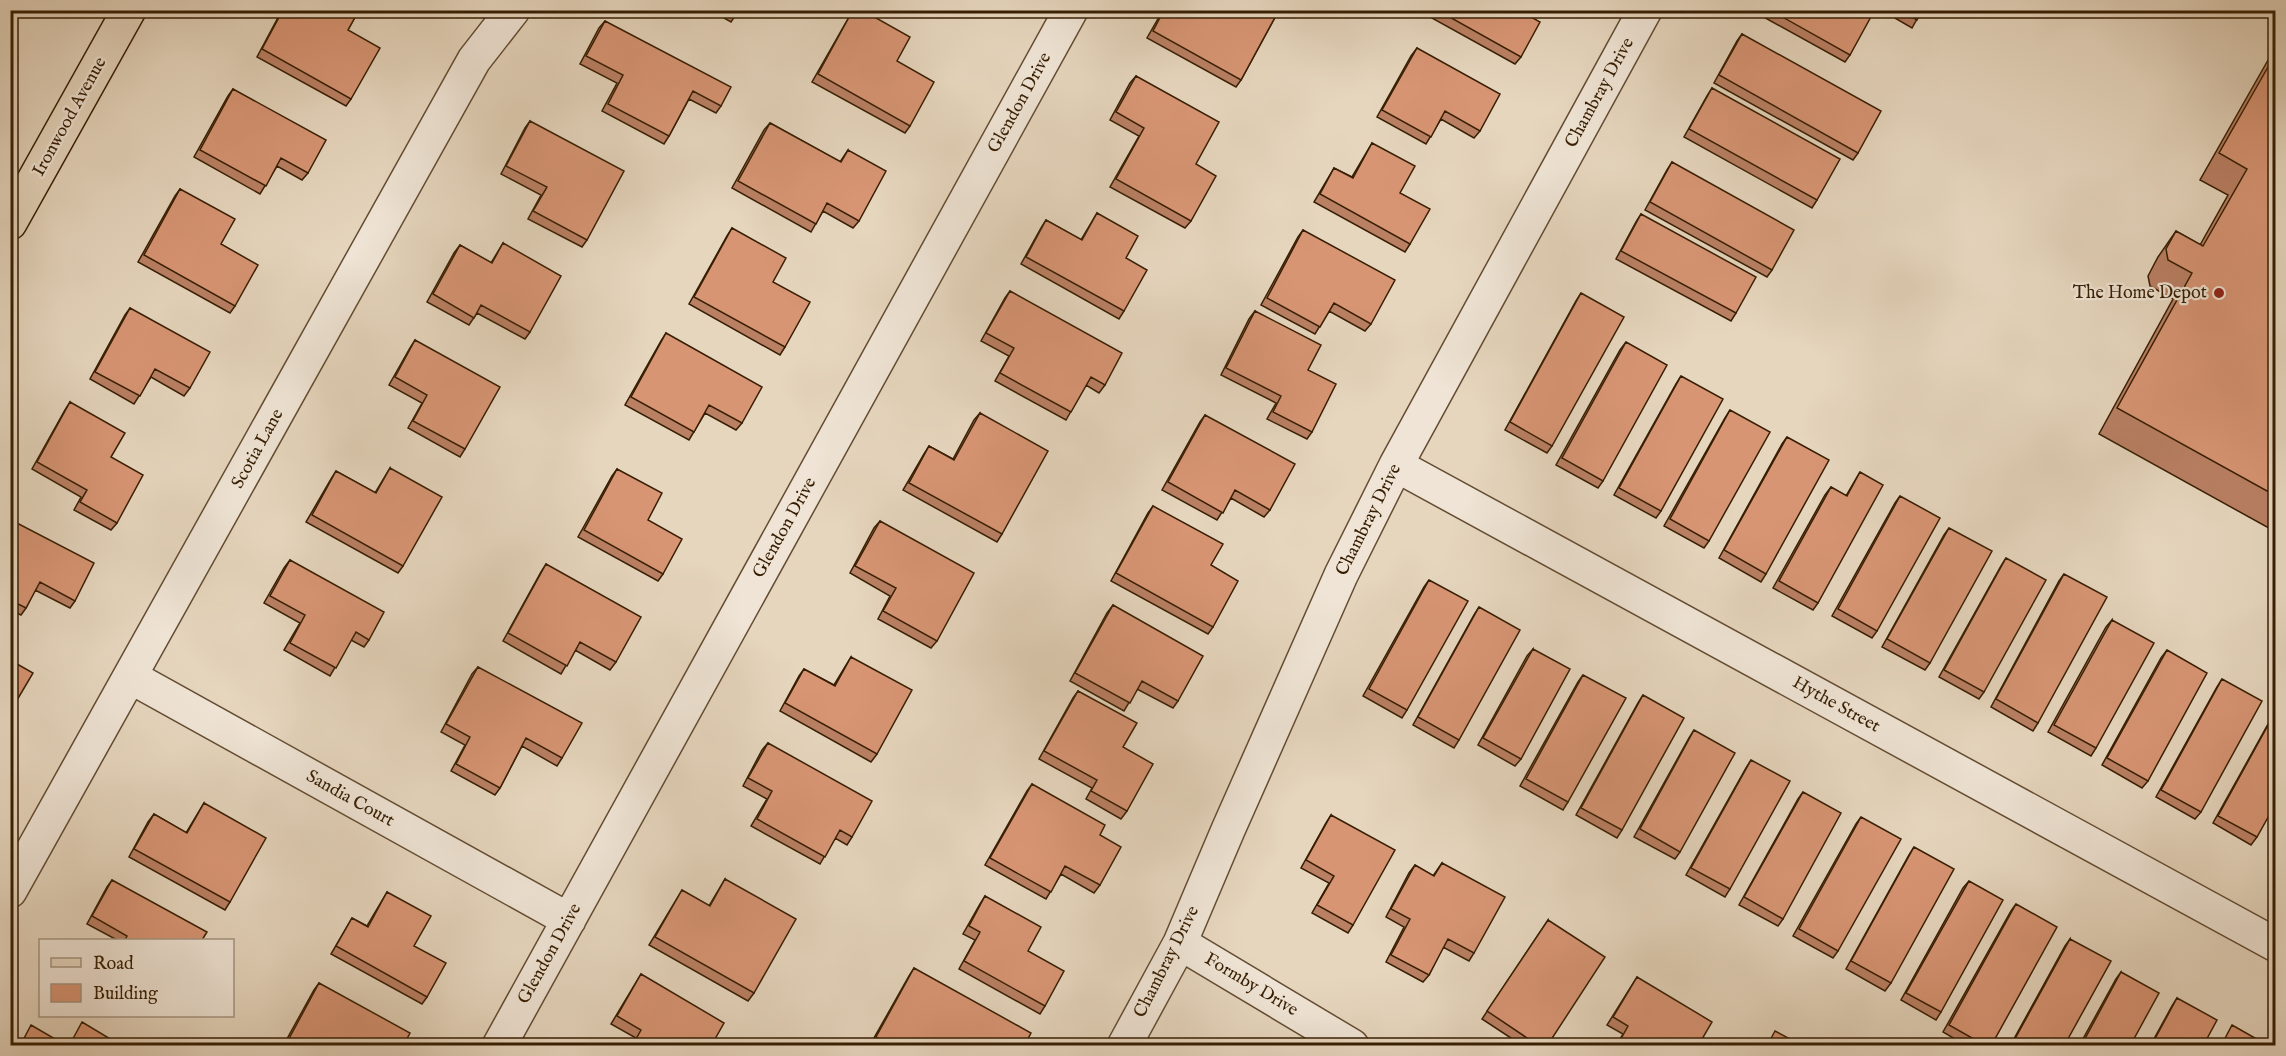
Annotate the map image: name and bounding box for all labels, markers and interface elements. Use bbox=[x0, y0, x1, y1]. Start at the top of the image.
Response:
street label: Chambray Drive bbox=[1560, 34, 1640, 152]
street label: Glendon Drive bbox=[983, 49, 1057, 157]
street label: Ironwood Avenue bbox=[28, 53, 112, 181]
place label: The Home Depot bbox=[2073, 282, 2207, 305]
marker: The Home Depot bbox=[2212, 286, 2226, 300]
street label: Scotia Lane bbox=[227, 405, 289, 493]
street label: Chambray Drive bbox=[1331, 460, 1407, 580]
street label: Glendon Drive bbox=[748, 474, 822, 582]
street label: Hythe Street bbox=[1788, 672, 1884, 738]
street label: Sandia Court bbox=[302, 765, 398, 833]
street label: Glendon Drive bbox=[513, 900, 587, 1008]
street label: Chambray Drive bbox=[1129, 902, 1205, 1022]
legend bbox=[39, 939, 234, 1017]
street label: Formby Drive bbox=[1200, 948, 1302, 1022]
text: Road bbox=[93, 953, 134, 976]
text: Building bbox=[93, 983, 158, 1006]

